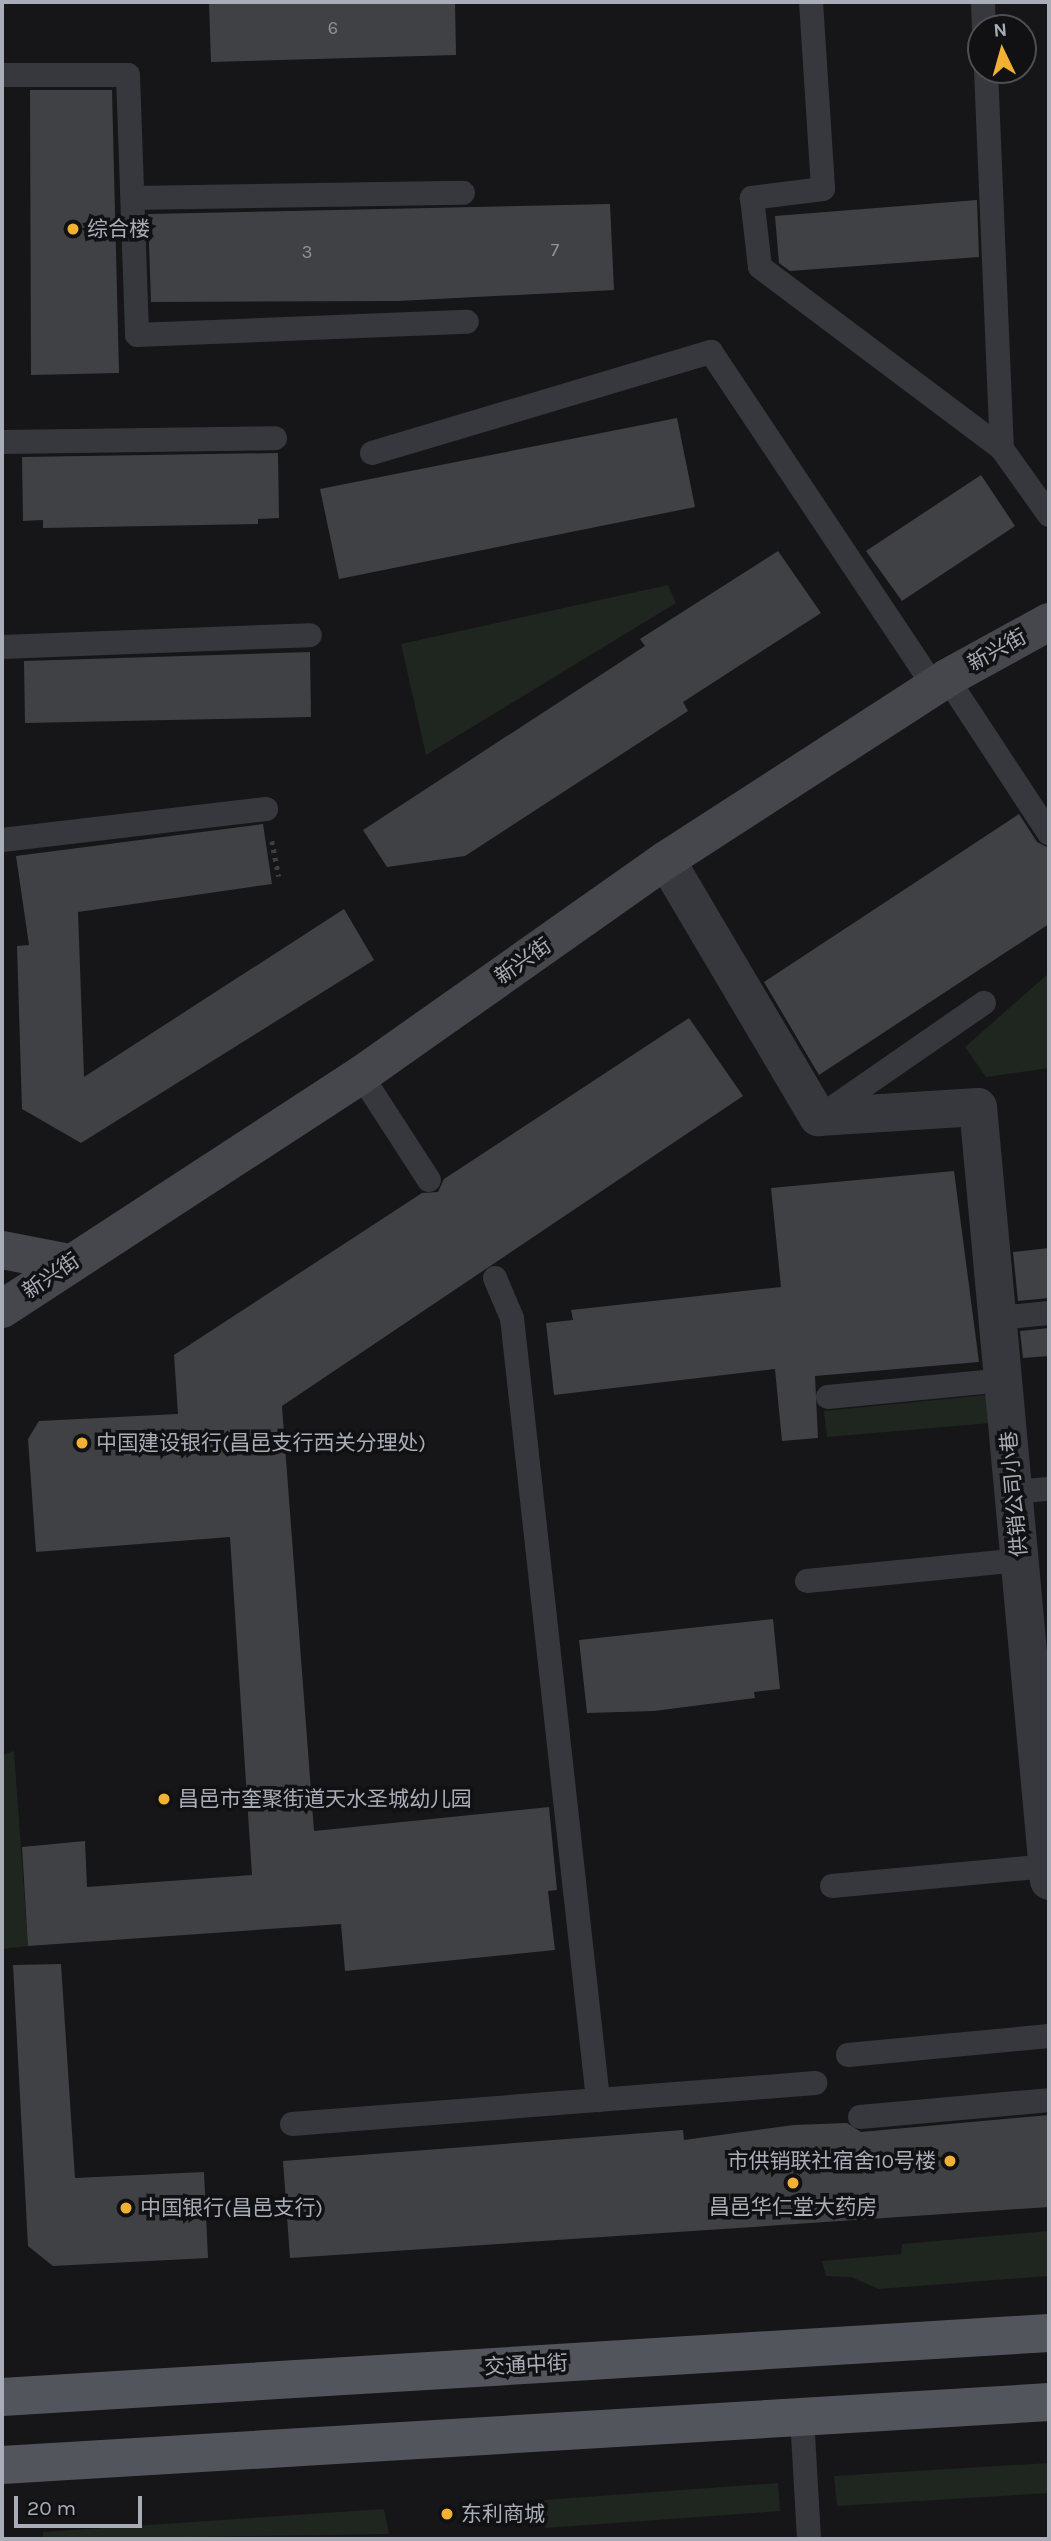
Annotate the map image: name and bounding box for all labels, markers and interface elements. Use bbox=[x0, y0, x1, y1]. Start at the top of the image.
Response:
north arrow bbox=[967, 14, 1037, 84]
house number: 6 bbox=[328, 17, 338, 39]
text: N bbox=[993, 19, 1008, 42]
place label: 综合楼 bbox=[87, 216, 150, 242]
marker: 综合楼 bbox=[65, 221, 81, 237]
house number: 7 bbox=[551, 239, 559, 261]
house number: 3 bbox=[302, 241, 312, 263]
street label: 新兴街 bbox=[963, 624, 1031, 676]
street label: 新兴街 bbox=[490, 933, 556, 989]
street label: 新兴街 bbox=[18, 1248, 84, 1304]
place label: 中国建设银行(昌邑支行西关分理处) bbox=[96, 1430, 426, 1456]
street label: 供销公司小巷 bbox=[996, 1430, 1032, 1558]
marker: 中国建设银行(昌邑支行西关分理处) bbox=[74, 1435, 90, 1451]
place label: 昌邑市奎聚街道天水圣城幼儿园 bbox=[178, 1786, 472, 1812]
marker: 昌邑市奎聚街道天水圣城幼儿园 bbox=[156, 1791, 172, 1807]
place label: 市供销联社宿舍10号楼 bbox=[728, 2148, 936, 2174]
marker: 市供销联社宿舍10号楼 bbox=[942, 2153, 958, 2169]
marker: 昌邑华仁堂大药房 bbox=[785, 2175, 801, 2191]
place label: 昌邑华仁堂大药房 bbox=[709, 2194, 877, 2220]
place label: 中国银行(昌邑支行) bbox=[140, 2195, 323, 2221]
marker: 中国银行(昌邑支行) bbox=[118, 2200, 134, 2216]
street label: 交通中街 bbox=[483, 2350, 569, 2380]
scale bar bbox=[18, 2482, 145, 2526]
text: 20 m bbox=[27, 2496, 76, 2520]
place label: 东利商城 bbox=[461, 2501, 545, 2527]
marker: 东利商城 bbox=[439, 2506, 455, 2522]

